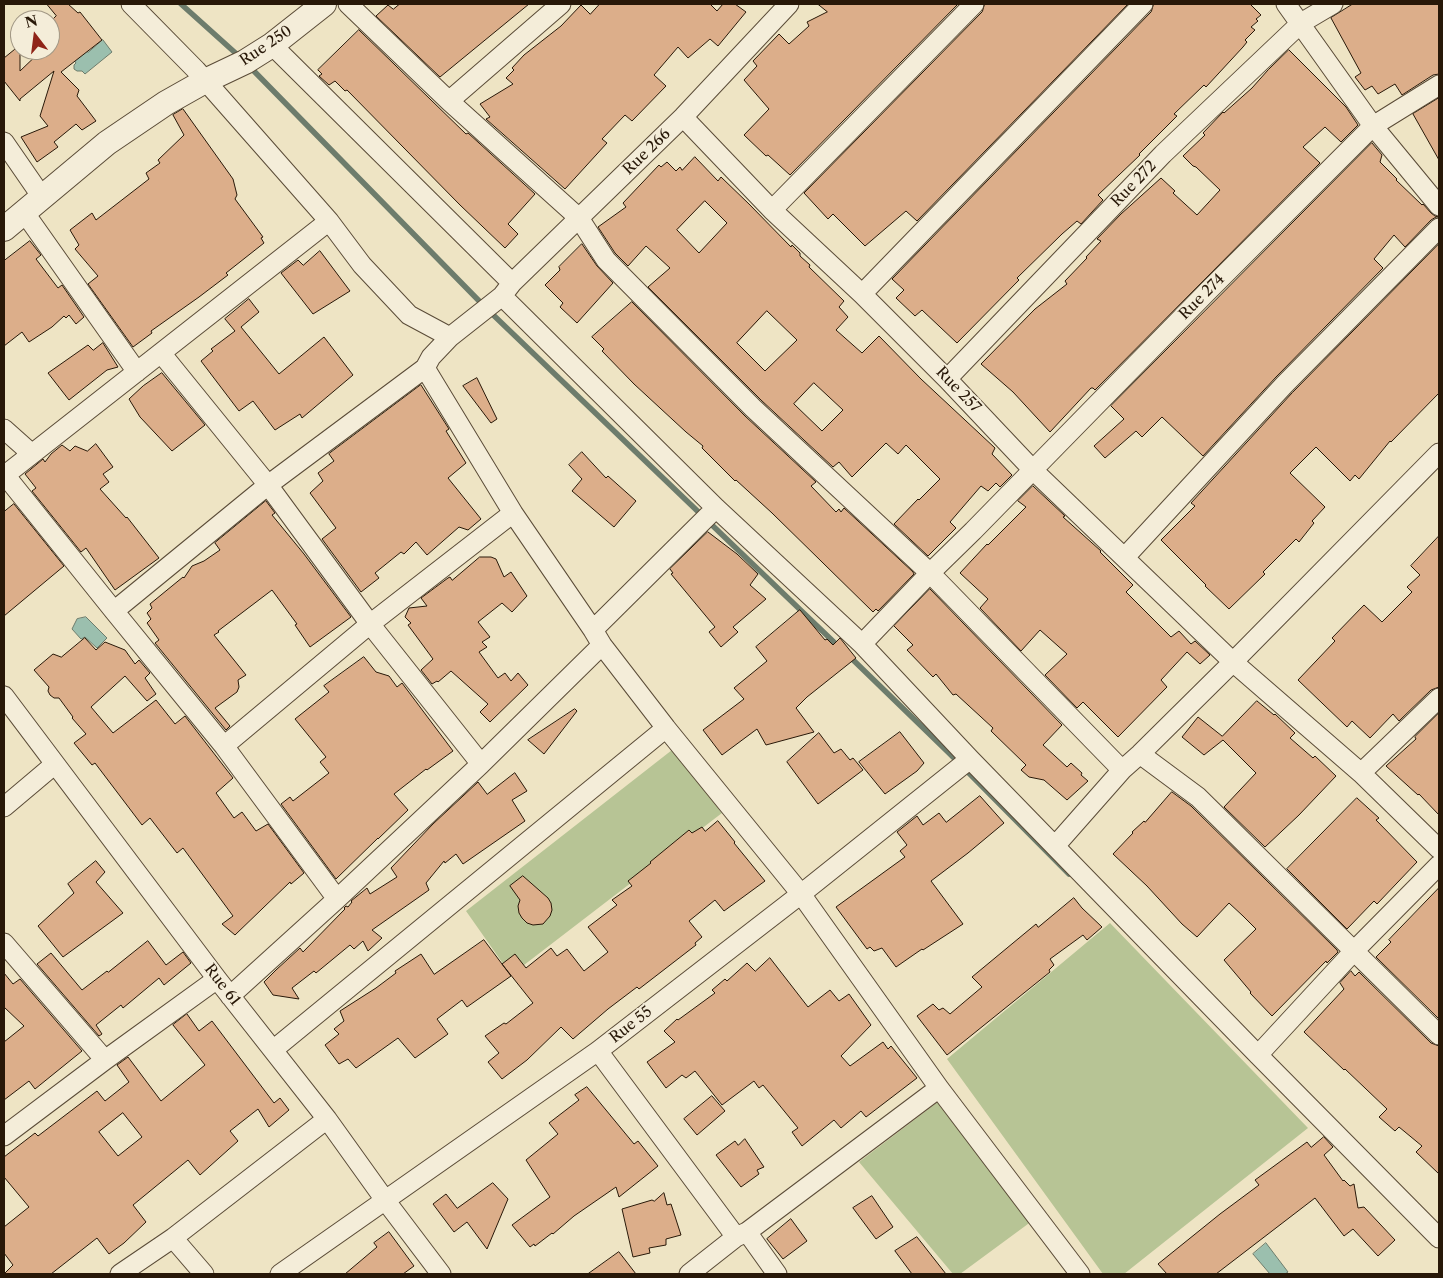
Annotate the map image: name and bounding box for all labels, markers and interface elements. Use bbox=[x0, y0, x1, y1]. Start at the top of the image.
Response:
north arrow bbox=[10, 10, 60, 60]
text: N bbox=[23, 11, 40, 32]
street label: Rue 250 bbox=[237, 22, 295, 70]
street label: Rue 266 bbox=[620, 125, 674, 179]
street label: Rue 272 bbox=[1108, 157, 1160, 211]
street label: Rue 274 bbox=[1176, 271, 1228, 323]
street label: Rue 257 bbox=[932, 363, 984, 417]
street label: Rue 61 bbox=[200, 961, 244, 1009]
street label: Rue 55 bbox=[606, 1003, 656, 1047]

